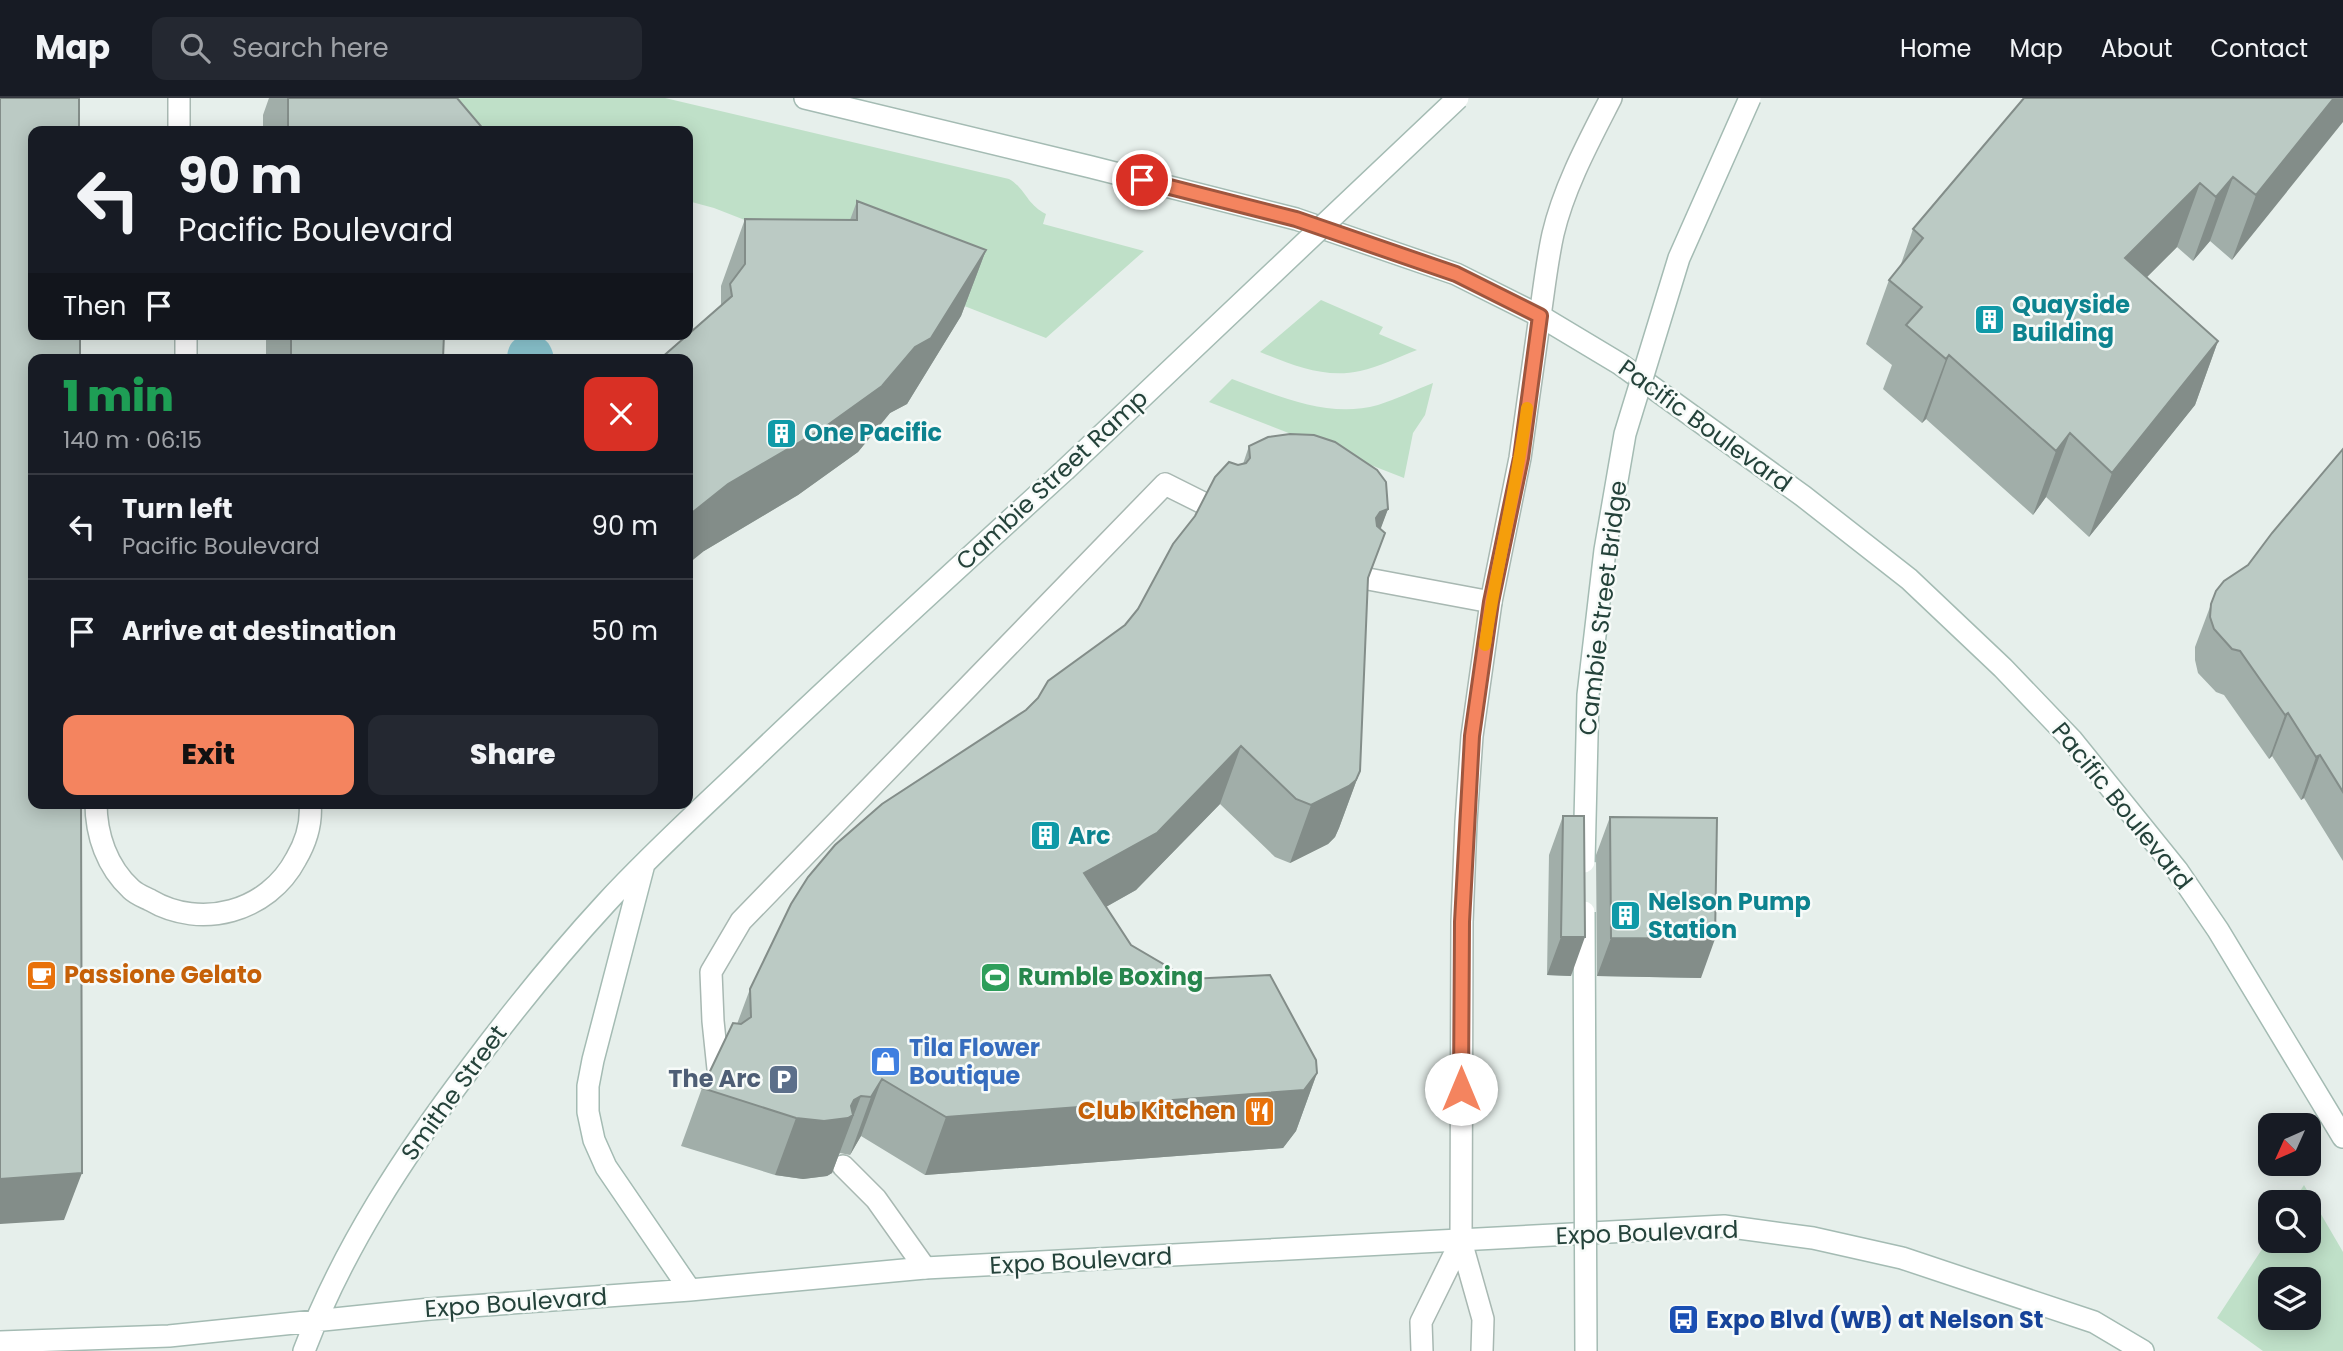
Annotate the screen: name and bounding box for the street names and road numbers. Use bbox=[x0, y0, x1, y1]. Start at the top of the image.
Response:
street label: Pacific Boulevard bbox=[1612, 352, 1799, 500]
street label: Cambie Street Ramp bbox=[949, 382, 1155, 577]
street label: Cambie Street Bridge bbox=[1570, 479, 1635, 737]
street label: Pacific Boulevard bbox=[2045, 715, 2200, 896]
street label: Smithe Street bbox=[393, 1018, 514, 1167]
street label: Expo Boulevard bbox=[1555, 1213, 1739, 1252]
street label: Expo Boulevard bbox=[989, 1239, 1173, 1282]
street label: Expo Boulevard bbox=[424, 1280, 608, 1325]

